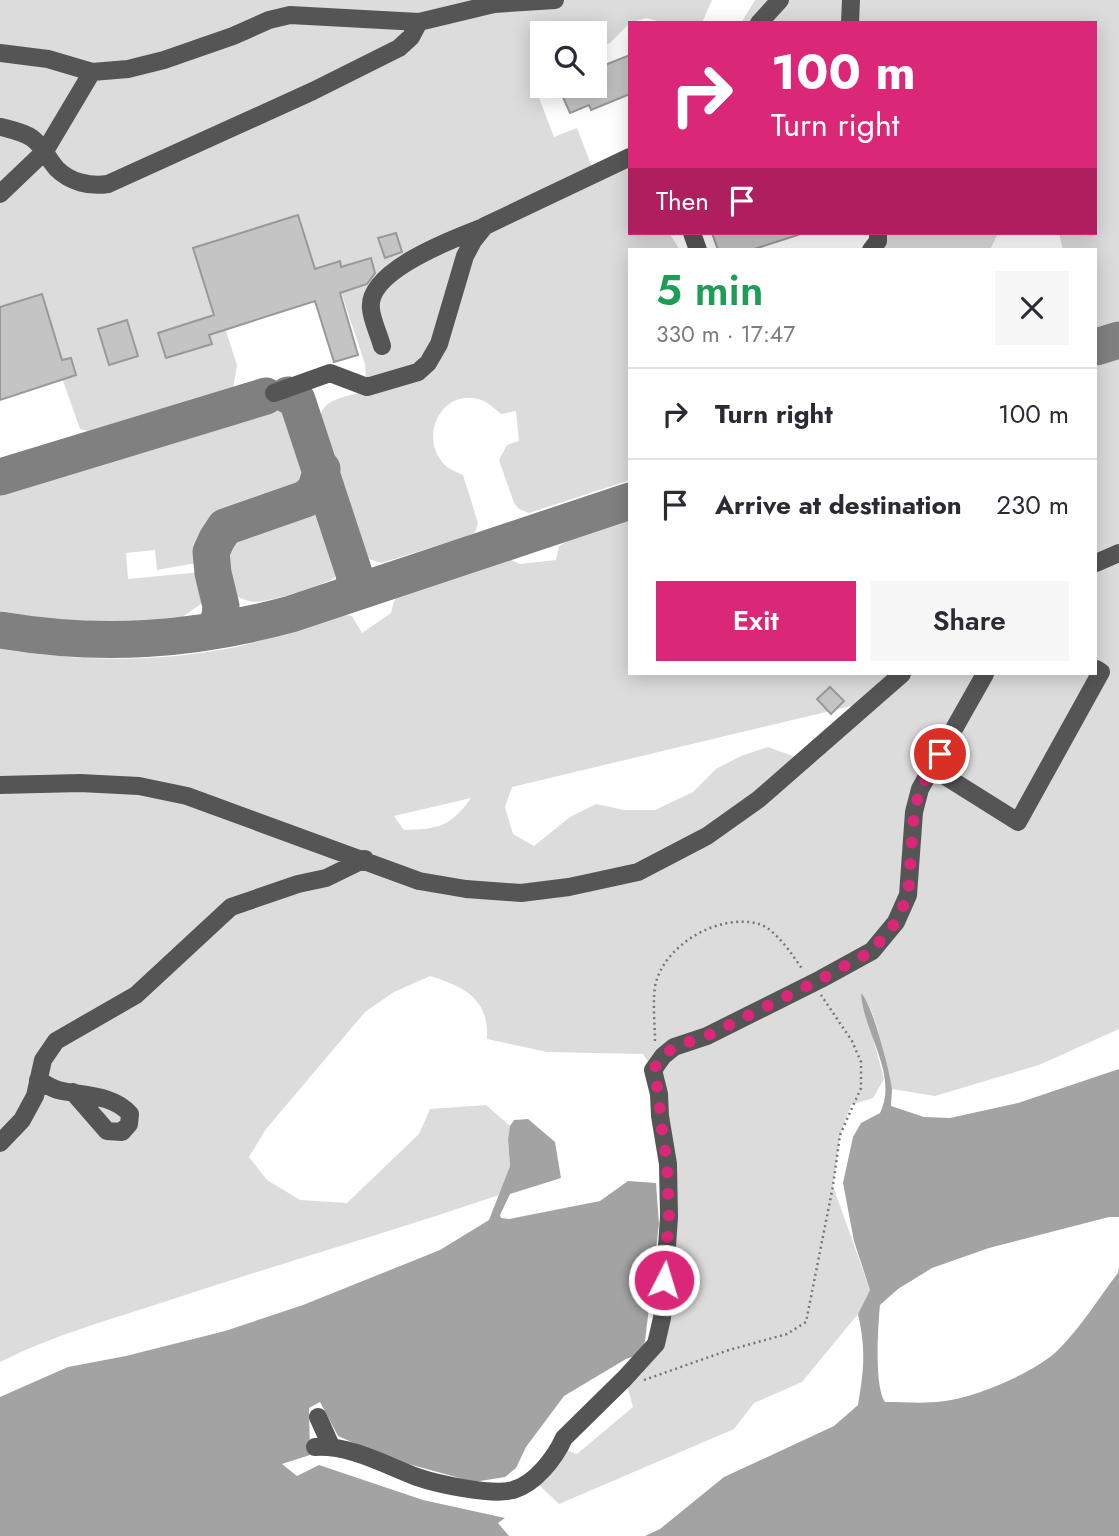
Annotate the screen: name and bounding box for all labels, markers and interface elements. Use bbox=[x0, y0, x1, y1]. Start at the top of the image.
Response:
map controls bbox=[530, 21, 607, 98]
button: search bbox=[530, 21, 607, 98]
text: 100 m bbox=[771, 37, 916, 107]
icon: right bbox=[656, 49, 747, 140]
text: Turn right bbox=[771, 102, 900, 148]
text: Then bbox=[656, 182, 709, 220]
icon: arrive bbox=[723, 182, 761, 220]
text: 5 min bbox=[656, 260, 763, 321]
button: close bbox=[995, 271, 1069, 345]
text: 330 m · 17:47 bbox=[656, 317, 795, 351]
icon: right bbox=[656, 395, 694, 433]
text: Turn right bbox=[715, 395, 833, 433]
text: 100 m bbox=[998, 395, 1069, 433]
icon: arrive bbox=[656, 486, 694, 524]
text: Arrive at destination bbox=[715, 486, 962, 524]
text: 230 m bbox=[996, 486, 1069, 524]
button: Exit bbox=[656, 581, 856, 661]
button: Share bbox=[870, 581, 1069, 661]
pin bbox=[910, 724, 970, 784]
icon: arrive bbox=[921, 735, 959, 773]
position arrow bbox=[627, 1243, 701, 1317]

